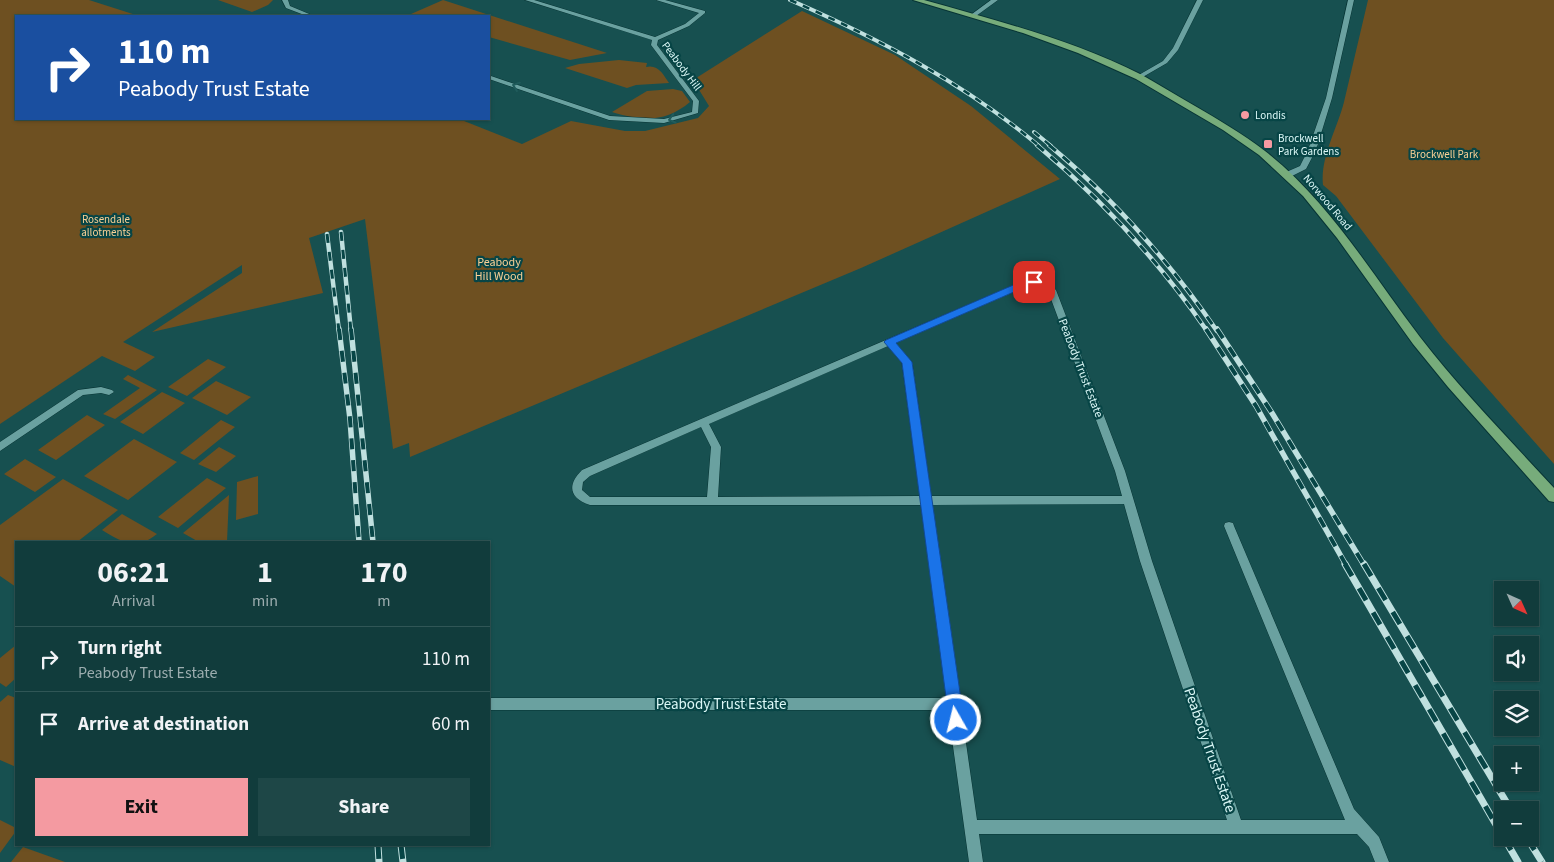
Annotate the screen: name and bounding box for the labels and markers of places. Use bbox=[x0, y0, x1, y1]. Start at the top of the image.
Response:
place label: Londis bbox=[1255, 108, 1286, 123]
marker: Londis bbox=[1239, 109, 1251, 121]
place label: Brockwell Park Gardens bbox=[1278, 131, 1339, 159]
marker: Brockwell Park Gardens bbox=[1262, 138, 1274, 150]
pin bbox=[1013, 261, 1055, 303]

